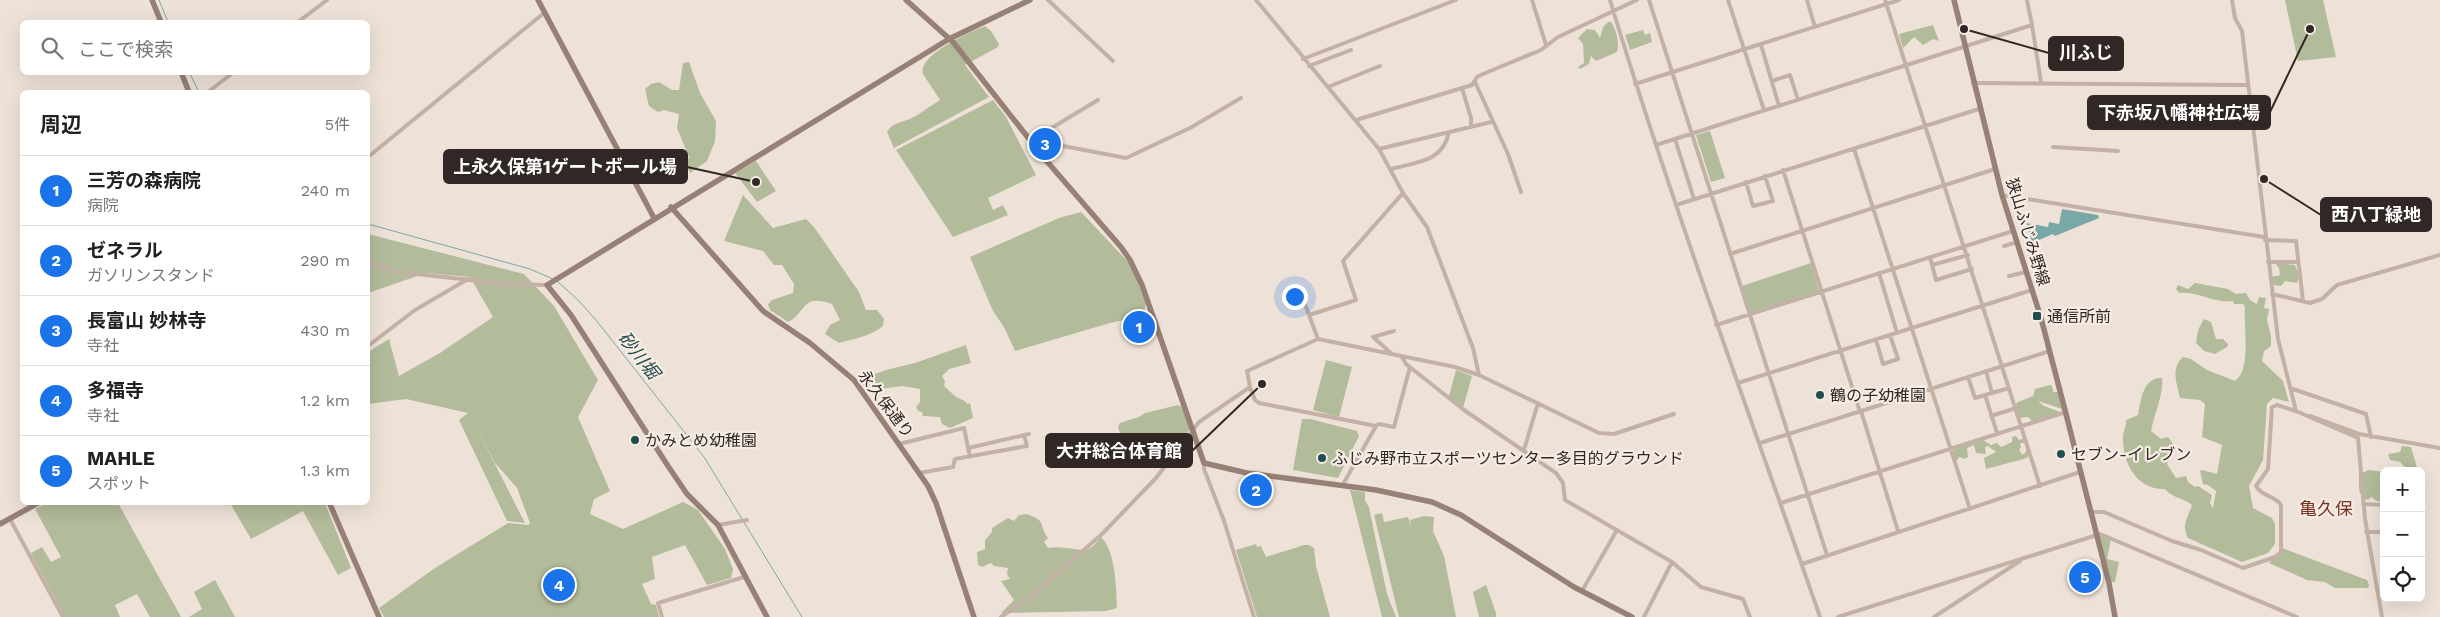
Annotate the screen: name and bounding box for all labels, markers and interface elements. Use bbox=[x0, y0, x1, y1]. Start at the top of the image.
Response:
search box bbox=[20, 20, 370, 75]
icon: search bbox=[38, 34, 66, 62]
callout: 川ふじ bbox=[2049, 37, 2123, 70]
text: ここで検索 bbox=[78, 38, 173, 61]
text: 川ふじ bbox=[2059, 42, 2113, 63]
callout: 下赤坂八幡神社広場 bbox=[2088, 96, 2270, 129]
text: 下赤坂八幡神社広場 bbox=[2098, 102, 2260, 123]
text: 周辺 bbox=[40, 112, 82, 137]
text: 5件 bbox=[325, 115, 350, 134]
pin: 3 bbox=[1029, 125, 1061, 163]
callout: 上永久保第1ゲートボール場 bbox=[444, 150, 687, 183]
text: 上永久保第1ゲートボール場 bbox=[453, 156, 677, 177]
text: 三芳の森病院 bbox=[87, 169, 201, 192]
street label: 狭山ふじみ野線 bbox=[2003, 176, 2053, 288]
text: 1 bbox=[53, 181, 59, 200]
text: 240 m bbox=[301, 181, 350, 200]
text: 病院 bbox=[87, 196, 119, 215]
callout: 西八丁緑地 bbox=[2321, 198, 2431, 231]
text: 西八丁緑地 bbox=[2331, 204, 2421, 225]
text: ゼネラル bbox=[87, 239, 163, 262]
text: 2 bbox=[51, 251, 61, 270]
text: 290 m bbox=[300, 251, 350, 270]
text: ガソリンスタンド bbox=[87, 266, 215, 285]
your location bbox=[1282, 284, 1308, 310]
place label: 通信所前 bbox=[2047, 307, 2111, 326]
pin: 1 bbox=[1123, 308, 1155, 346]
text: 長富山 妙林寺 bbox=[87, 309, 206, 332]
marker: 通信所前 bbox=[2031, 310, 2043, 322]
text: 3 bbox=[51, 321, 61, 340]
text: 430 m bbox=[300, 321, 350, 340]
water label: 砂川堀 bbox=[614, 327, 666, 385]
text: 寺社 bbox=[87, 336, 119, 355]
street label: 永久保通り bbox=[854, 366, 918, 442]
text: 多福寺 bbox=[87, 379, 144, 402]
place label: 鶴の子幼稚園 bbox=[1830, 386, 1926, 405]
marker: 鶴の子幼稚園 bbox=[1814, 389, 1826, 401]
text: 4 bbox=[51, 391, 61, 410]
text: 1.2 km bbox=[300, 391, 350, 410]
text: 寺社 bbox=[87, 406, 119, 425]
place label: かみとめ幼稚園 bbox=[645, 431, 757, 450]
marker: かみとめ幼稚園 bbox=[629, 434, 641, 446]
callout: 大井総合体育館 bbox=[1046, 434, 1192, 467]
text: 大井総合体育館 bbox=[1056, 440, 1182, 461]
place label: セブン-イレブン bbox=[2071, 445, 2191, 464]
text: MAHLE bbox=[87, 447, 155, 470]
marker: セブン-イレブン bbox=[2055, 448, 2067, 460]
place label: ふじみ野市⽴スポーツセンター多⽬的グラウンド bbox=[1332, 449, 1684, 468]
marker: ふじみ野市⽴スポーツセンター多⽬的グラウンド bbox=[1316, 452, 1328, 464]
text: 5 bbox=[51, 461, 61, 480]
text: 1.3 km bbox=[300, 461, 350, 480]
map controls bbox=[2380, 467, 2425, 602]
button: + bbox=[2380, 467, 2425, 512]
pin: 2 bbox=[1240, 471, 1272, 509]
text: スポット bbox=[87, 474, 151, 493]
district label: 亀久保 bbox=[2299, 498, 2353, 519]
button: − bbox=[2380, 512, 2425, 557]
button: locate bbox=[2380, 557, 2425, 602]
pin: 5 bbox=[2069, 558, 2101, 596]
pin: 4 bbox=[543, 566, 575, 604]

